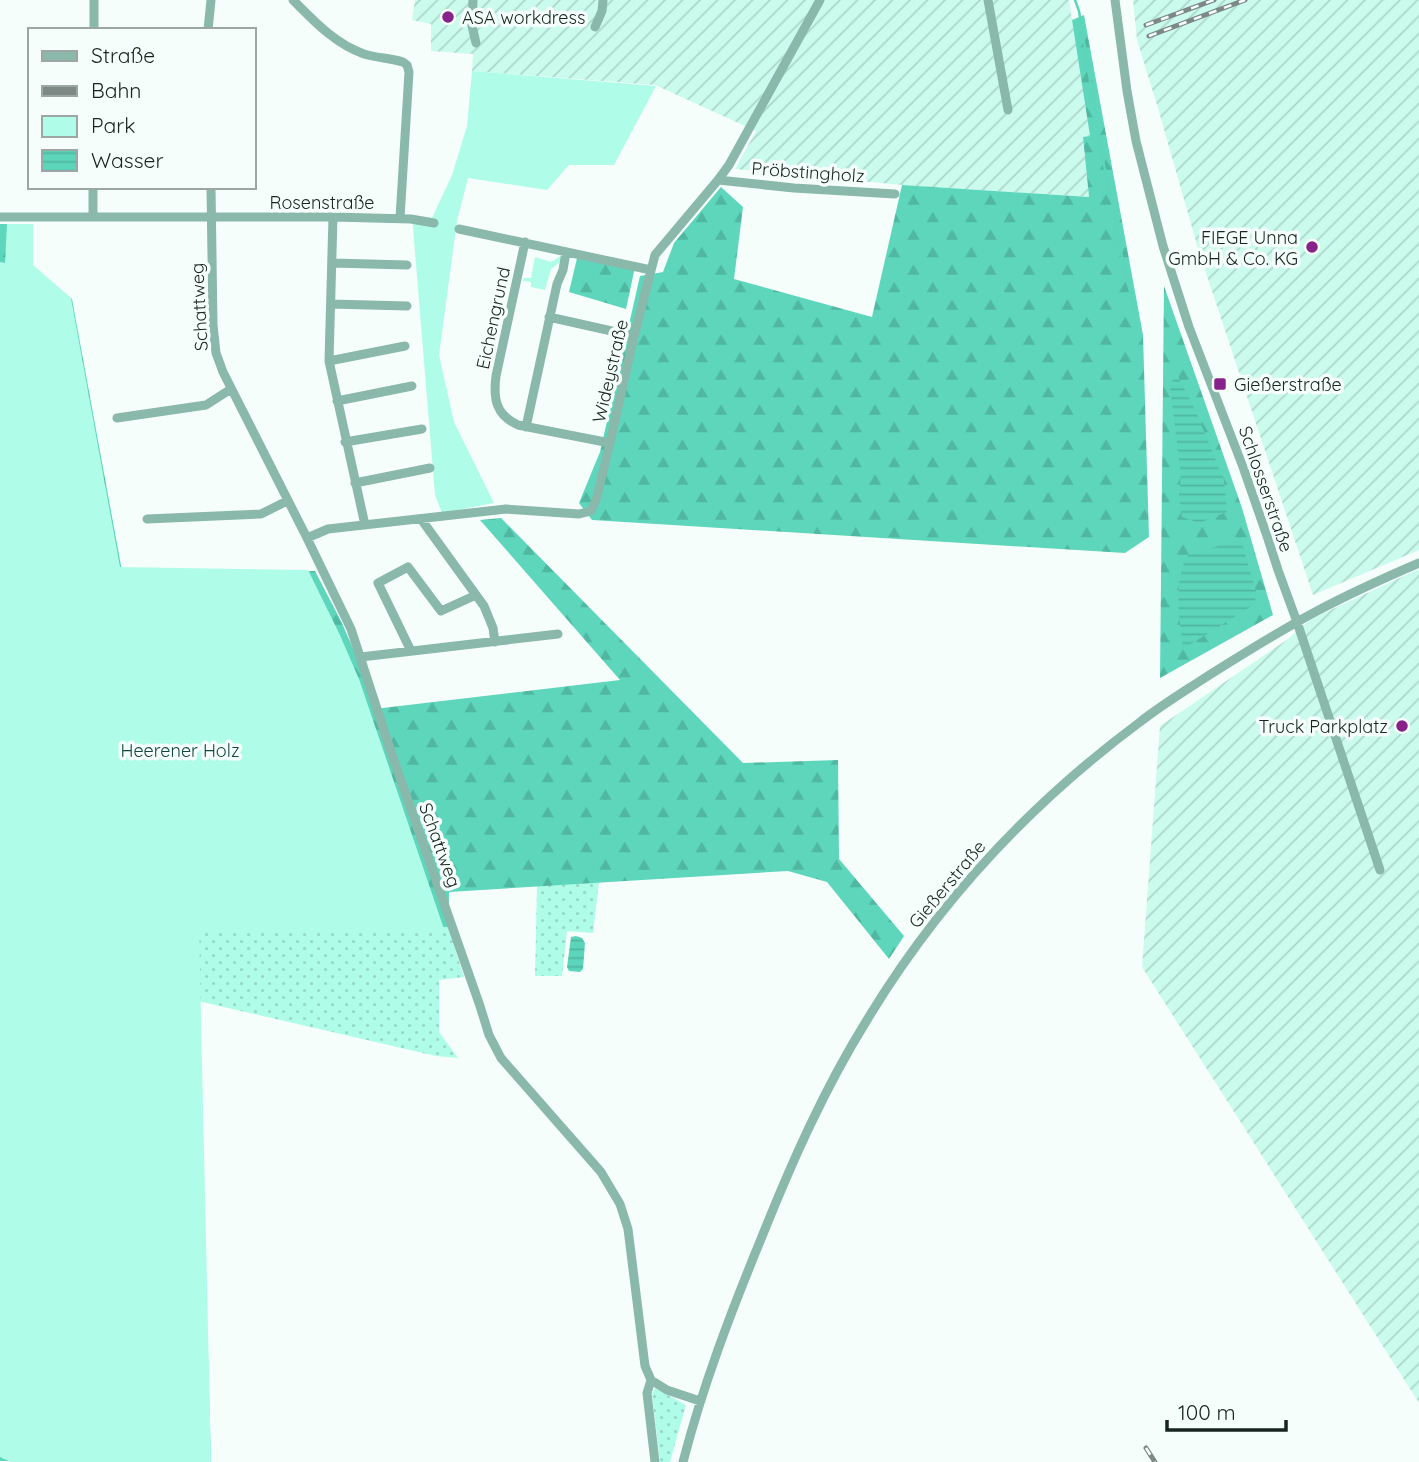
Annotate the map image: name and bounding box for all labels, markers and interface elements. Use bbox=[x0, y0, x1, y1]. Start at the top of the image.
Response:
place label: ASA workdress bbox=[462, 6, 585, 29]
marker: ASA workdress bbox=[440, 9, 456, 25]
legend bbox=[28, 28, 256, 189]
text: Straße bbox=[91, 42, 155, 68]
text: Bahn bbox=[91, 77, 141, 103]
text: Park bbox=[91, 112, 135, 138]
text: Wasser bbox=[91, 147, 163, 173]
street label: Pröbstingholz bbox=[751, 157, 865, 187]
street label: Rosenstraße bbox=[269, 191, 375, 214]
place label: FIEGE Unna GmbH & Co. KG bbox=[1168, 226, 1298, 270]
marker: FIEGE Unna GmbH & Co. KG bbox=[1304, 239, 1320, 255]
street label: Schattweg bbox=[185, 262, 213, 352]
street label: Eichengrund bbox=[471, 265, 515, 371]
street label: Wideystraße bbox=[587, 317, 633, 425]
place label: Gießerstraße bbox=[1234, 373, 1342, 396]
marker: Gießerstraße bbox=[1212, 376, 1228, 392]
street label: Schlosserstraße bbox=[1234, 423, 1298, 555]
place label: Truck Parkplatz bbox=[1258, 715, 1388, 738]
marker: Truck Parkplatz bbox=[1394, 718, 1410, 734]
park label: Heerener Holz bbox=[120, 739, 240, 762]
street label: Schattweg bbox=[414, 800, 466, 890]
street label: Gießerstraße bbox=[904, 835, 990, 933]
scale bar bbox=[1167, 1388, 1286, 1432]
text: 100 m bbox=[1178, 1399, 1236, 1425]

